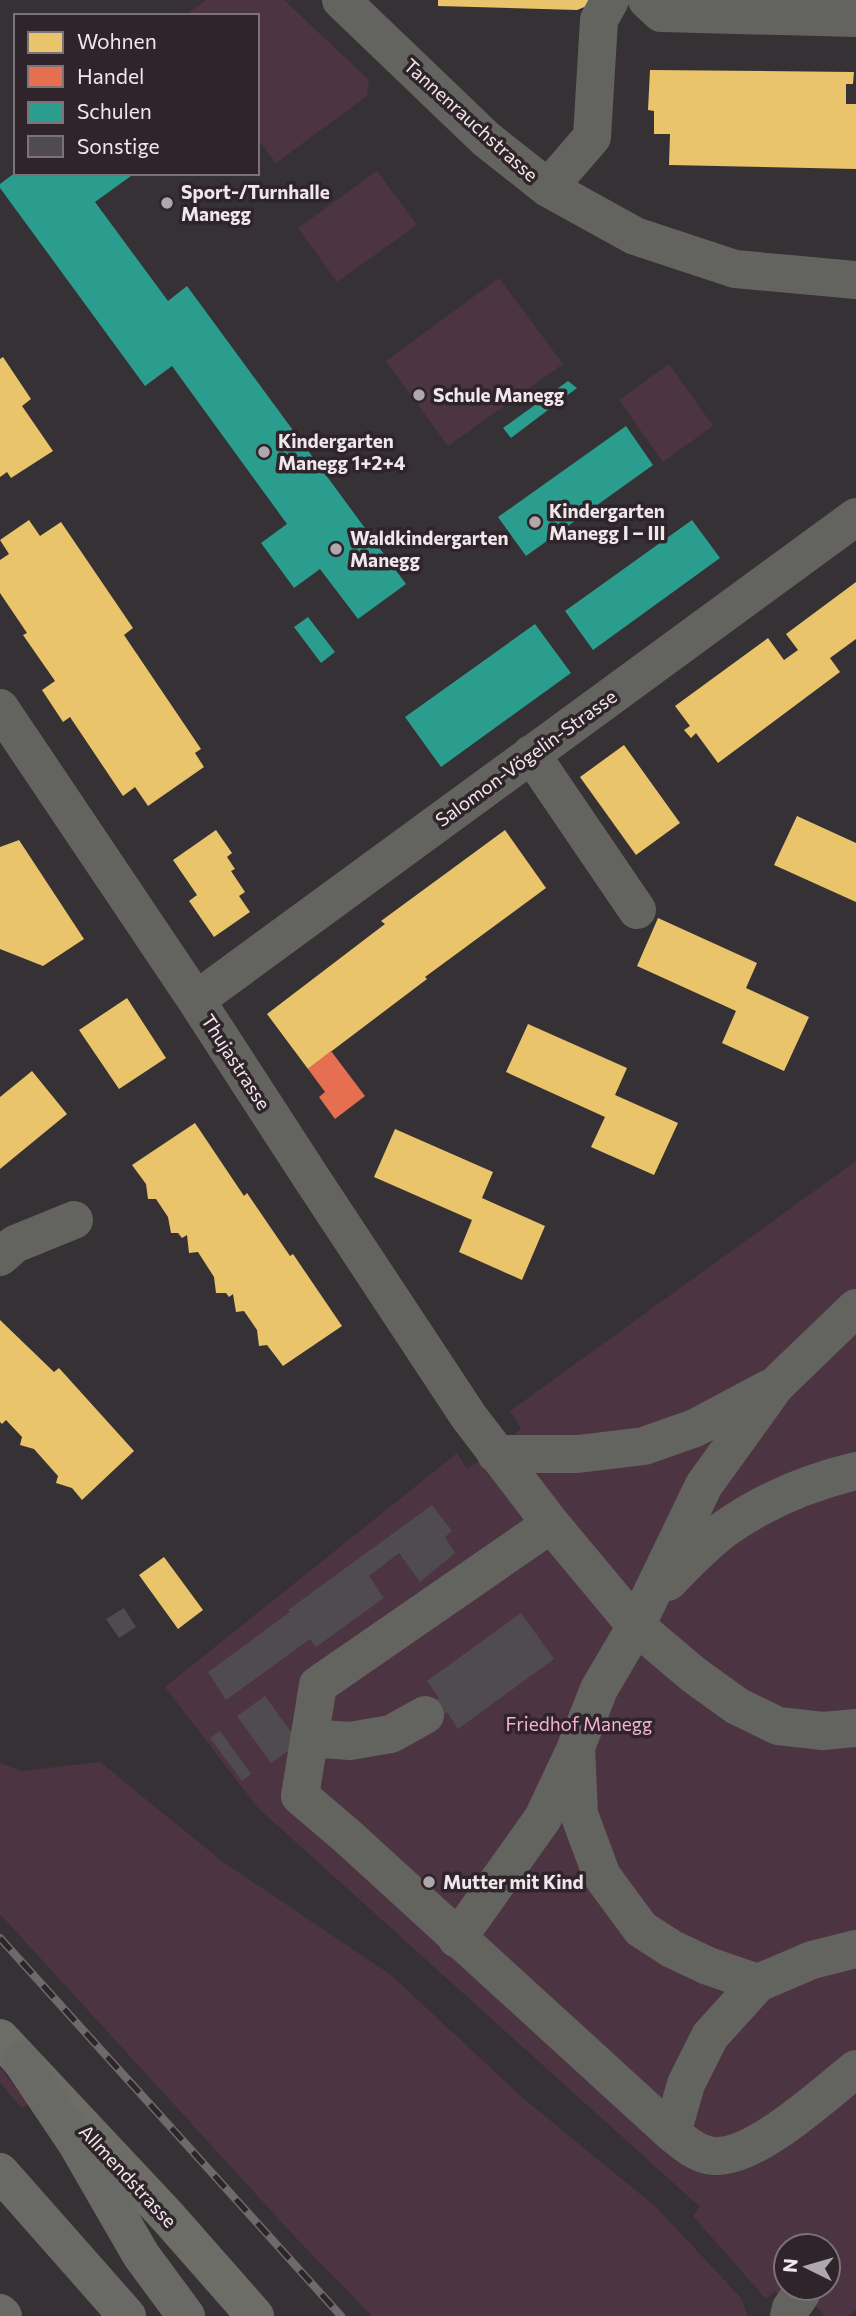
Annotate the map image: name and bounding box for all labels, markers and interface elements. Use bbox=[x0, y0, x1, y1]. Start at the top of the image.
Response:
legend bbox=[14, 14, 259, 175]
text: Wohnen bbox=[77, 28, 157, 53]
street label: Tannenrauchstrasse bbox=[400, 53, 543, 186]
text: Handel bbox=[77, 63, 144, 88]
text: Schulen bbox=[77, 98, 152, 123]
text: Sonstige bbox=[77, 133, 160, 158]
place label: Sport-/Turnhalle Manegg bbox=[181, 180, 330, 225]
marker: Sport-/Turnhalle Manegg bbox=[159, 195, 175, 211]
place label: Schule Manegg bbox=[433, 383, 565, 406]
marker: Schule Manegg bbox=[411, 387, 427, 403]
place label: Kindergarten Manegg 1+2+4 bbox=[278, 429, 406, 474]
marker: Kindergarten Manegg 1+2+4 bbox=[256, 444, 272, 460]
place label: Kindergarten Manegg I – III bbox=[549, 499, 665, 544]
marker: Kindergarten Manegg I – III bbox=[527, 514, 543, 530]
place label: Waldkindergarten Manegg bbox=[350, 526, 508, 571]
marker: Waldkindergarten Manegg bbox=[328, 541, 344, 557]
street label: Salomon-Vögelin-Strasse bbox=[431, 684, 621, 831]
street label: Thujastrasse bbox=[197, 1010, 276, 1114]
park label: Friedhof Manegg bbox=[506, 1712, 652, 1735]
place label: Mutter mit Kind bbox=[443, 1870, 584, 1893]
marker: Mutter mit Kind bbox=[421, 1874, 437, 1890]
street label: Allmendstrasse bbox=[75, 2119, 182, 2232]
north arrow bbox=[772, 2232, 842, 2302]
text: N bbox=[777, 2257, 802, 2274]

